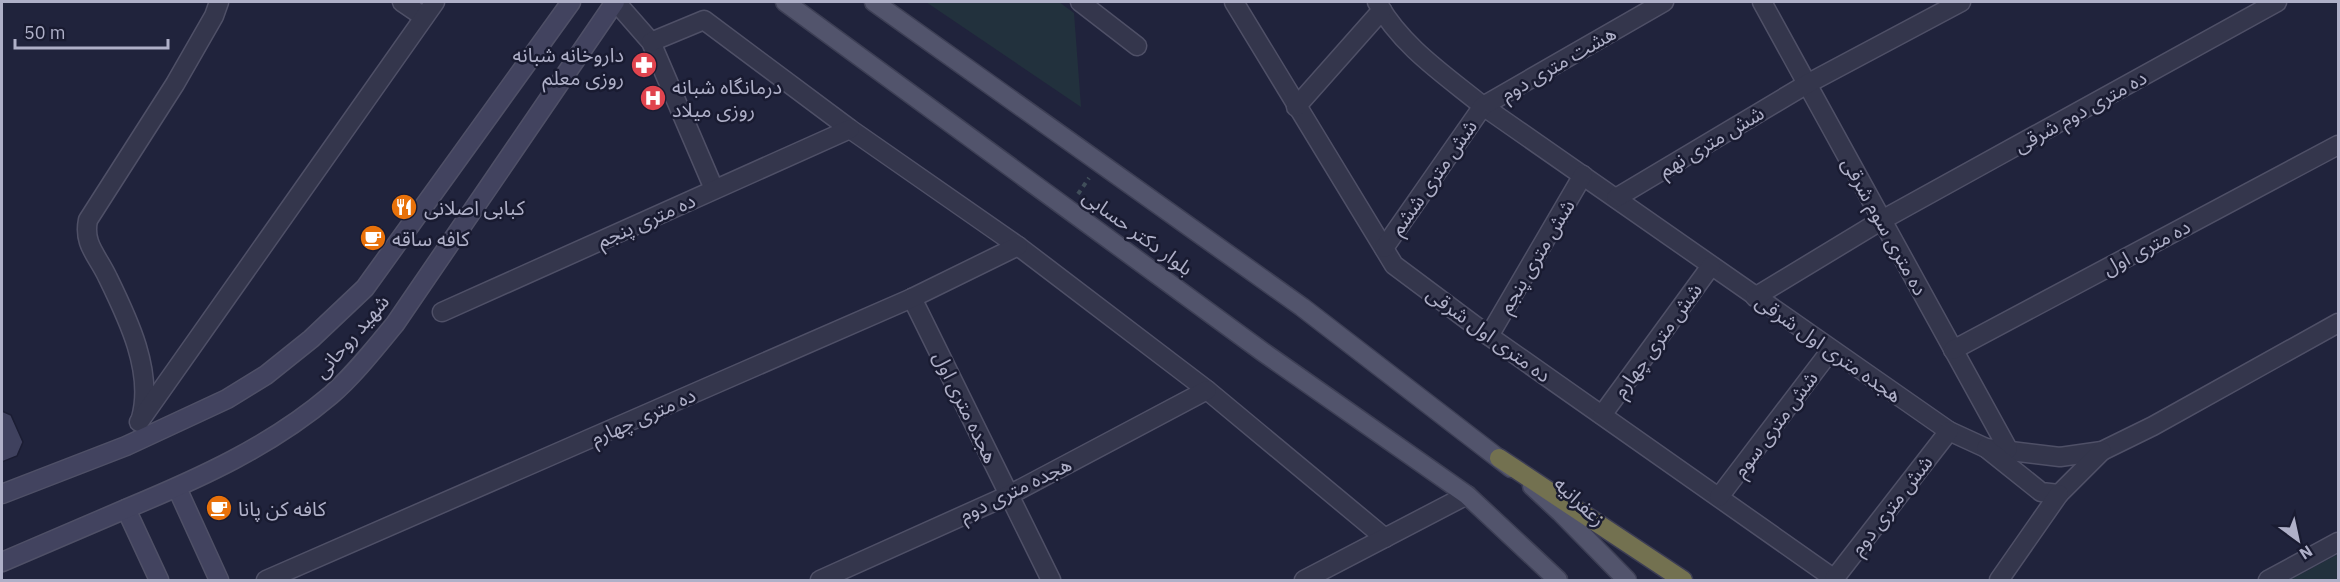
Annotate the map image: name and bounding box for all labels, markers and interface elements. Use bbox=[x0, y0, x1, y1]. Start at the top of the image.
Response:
scale bar bbox=[15, 12, 168, 50]
street label: هشت متری دوم bbox=[1495, 19, 1622, 109]
text: 50 m bbox=[24, 21, 66, 44]
place label: داروخانه شبانه روزی معلم bbox=[513, 41, 624, 93]
pharmacy icon: داروخانه شبانه روزی معلم bbox=[629, 50, 659, 80]
street label: ده متری دوم شرقی bbox=[2009, 63, 2152, 160]
place label: درمانگاه شبانه روزی میلاد bbox=[672, 73, 782, 123]
hospital icon: درمانگاه شبانه روزی میلاد bbox=[638, 83, 668, 113]
street label: شش متری نهم bbox=[1653, 99, 1770, 185]
street label: شش متری ششم bbox=[1383, 114, 1485, 241]
street label: ده متری سوم شرقی bbox=[1834, 152, 1934, 301]
street label: بلوار دکتر حسابی bbox=[1077, 183, 1199, 281]
street label: ده متری پنجم bbox=[593, 186, 700, 256]
restaurant icon: کبابی اصلانی bbox=[389, 192, 419, 222]
place label: کبابی اصلانی bbox=[424, 194, 525, 221]
street label: شش متری پنجم bbox=[1491, 194, 1582, 319]
street label: ده متری اول bbox=[2097, 213, 2195, 281]
cafe icon: کافه ساقه bbox=[358, 223, 388, 253]
place label: کافه ساقه bbox=[392, 225, 470, 252]
street label: شش متری چهارم bbox=[1606, 277, 1709, 404]
street label: ده متری اول شرقی bbox=[1422, 280, 1556, 388]
street label: هجده متری اول شرقی bbox=[1751, 287, 1907, 409]
street label: شهید روحانی bbox=[307, 288, 395, 384]
street label: هجده متری اول bbox=[927, 347, 1005, 467]
street label: شش متری سوم bbox=[1726, 365, 1825, 484]
street label: ده متری چهارم bbox=[586, 381, 701, 453]
street label: هجده متری دوم bbox=[954, 450, 1076, 530]
street label: شش متری دوم bbox=[1843, 450, 1940, 562]
street label: زعفرانیه bbox=[1548, 470, 1612, 532]
cafe icon: کافه کن پانا bbox=[204, 493, 234, 523]
place label: کافه کن پانا bbox=[238, 495, 327, 522]
north arrow bbox=[2268, 510, 2328, 570]
text: N bbox=[2296, 541, 2316, 564]

